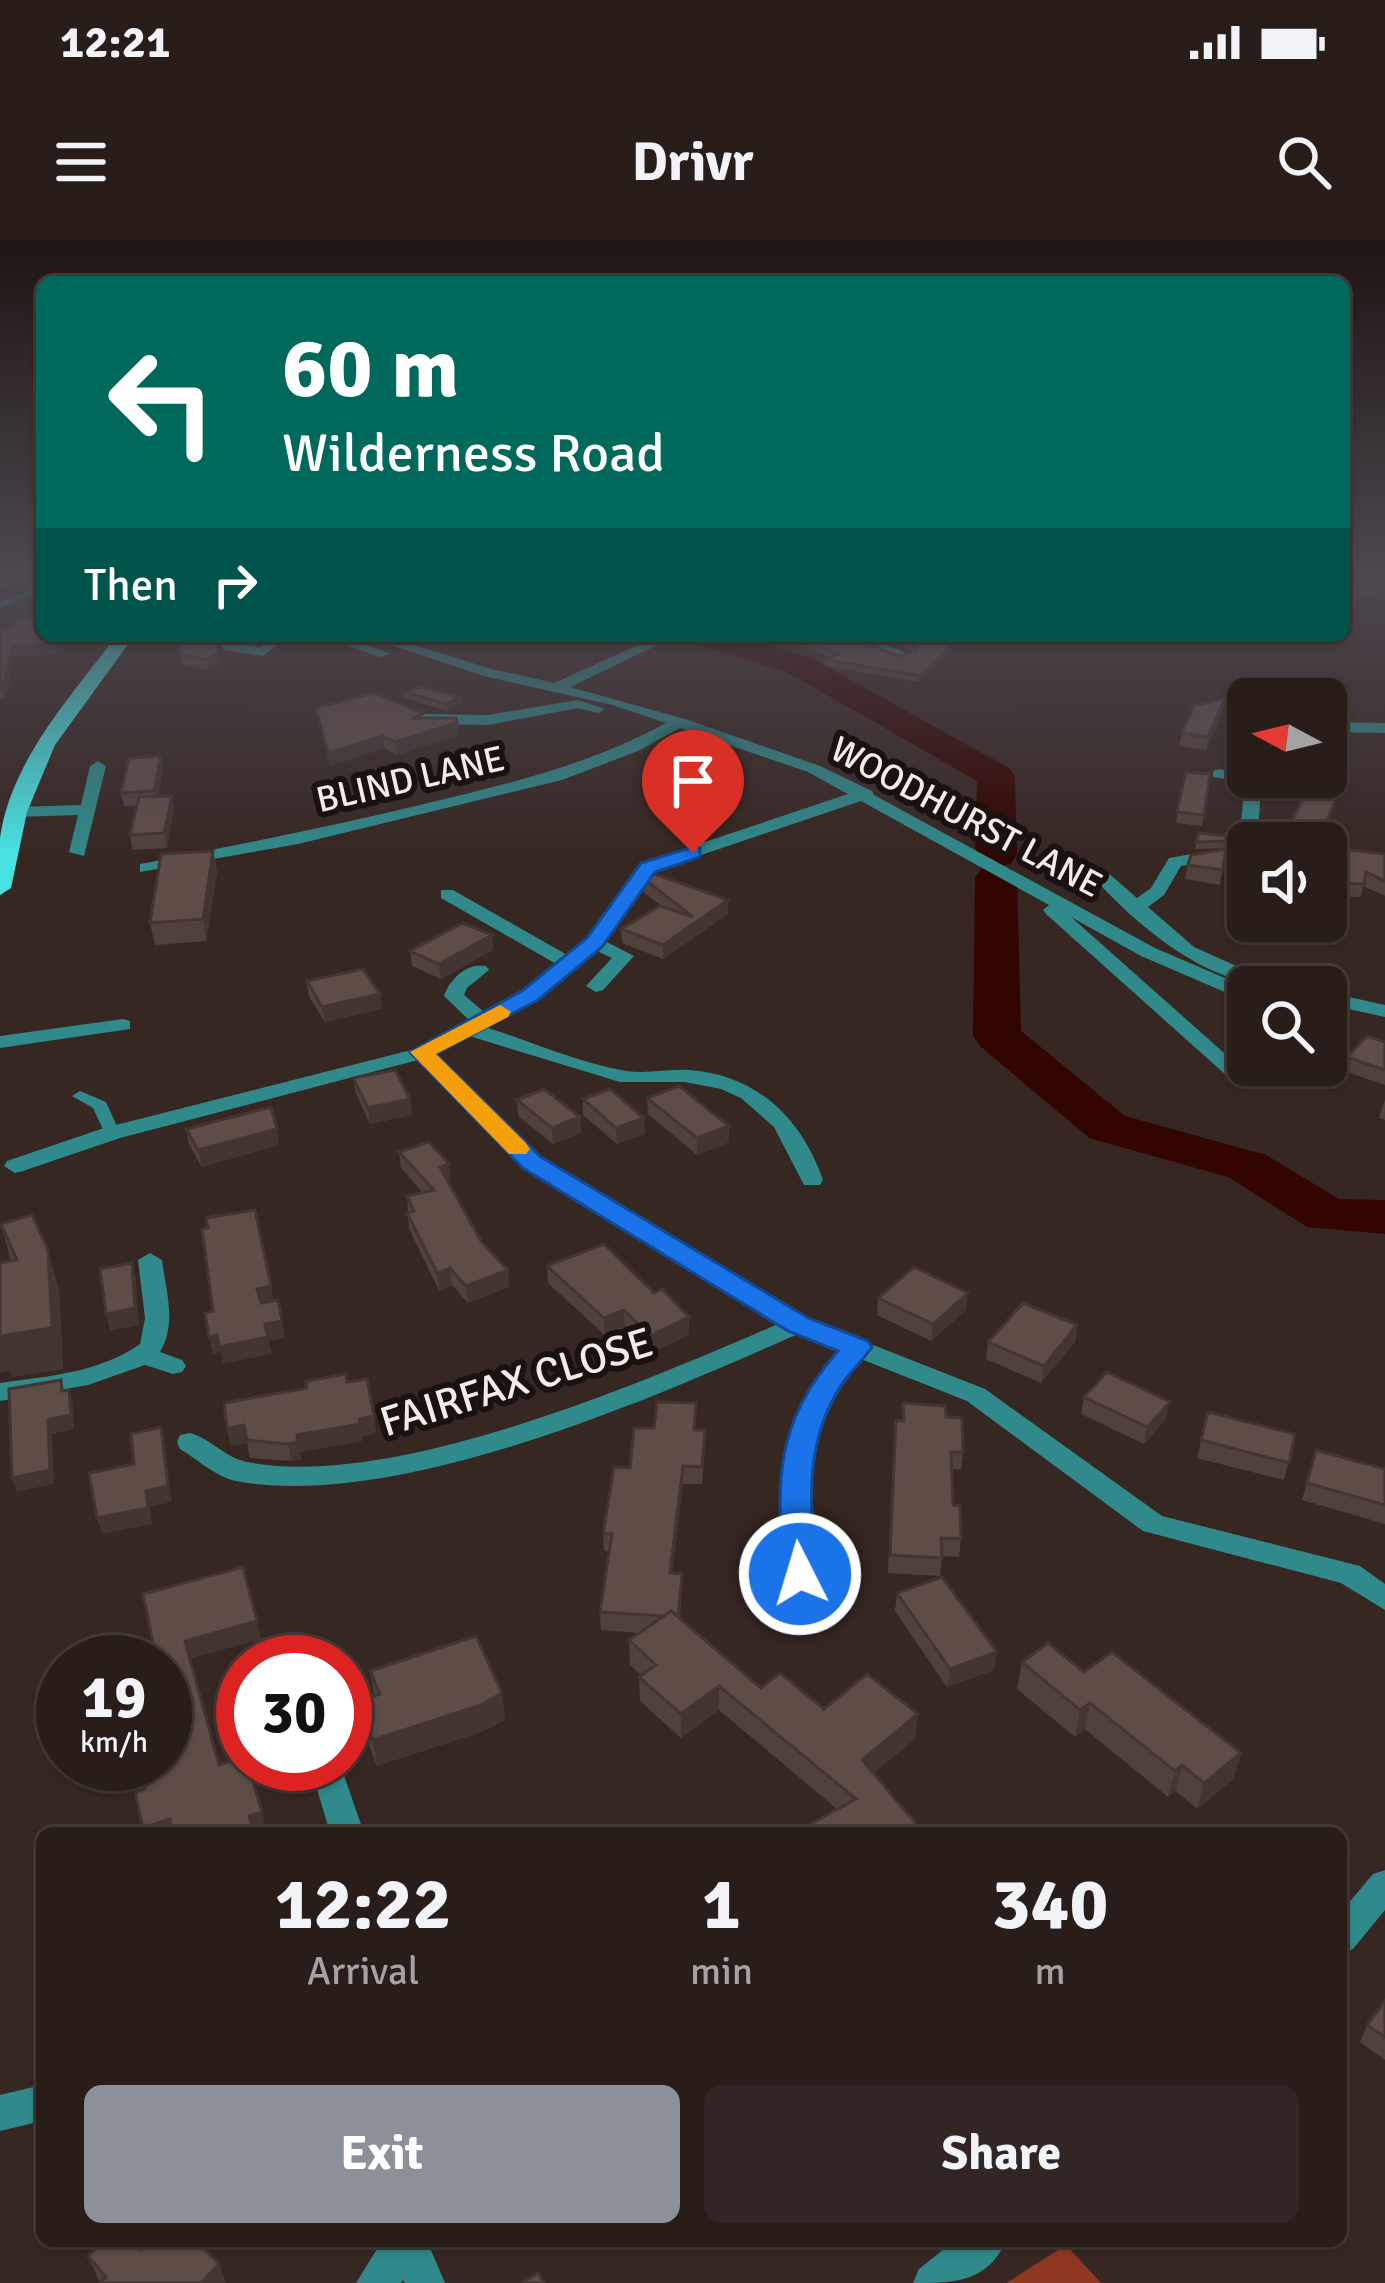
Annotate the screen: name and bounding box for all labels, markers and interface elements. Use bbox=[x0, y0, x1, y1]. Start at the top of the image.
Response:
text: 12:21 bbox=[60, 15, 170, 70]
icon: menu bbox=[48, 129, 114, 195]
text: Drivr bbox=[632, 129, 753, 196]
icon: search bbox=[1271, 129, 1337, 195]
text: 60 m bbox=[282, 317, 459, 421]
icon: left bbox=[84, 324, 240, 480]
text: Wilderness Road bbox=[282, 420, 665, 487]
icon: right bbox=[202, 552, 268, 618]
text: Then bbox=[84, 558, 178, 613]
north arrow bbox=[1227, 678, 1347, 798]
map controls bbox=[1227, 678, 1347, 1086]
street label: WOODHURST LANE bbox=[823, 727, 1110, 908]
pin bbox=[642, 730, 744, 853]
street label: BLIND LANE bbox=[312, 736, 509, 823]
icon: arrive bbox=[660, 748, 726, 814]
button: sound bbox=[1227, 822, 1347, 942]
button: search bbox=[1227, 966, 1347, 1086]
street label: FAIRFAX CLOSE bbox=[374, 1317, 659, 1448]
position arrow bbox=[737, 1511, 863, 1637]
speed limit sign: 30 bbox=[216, 1635, 372, 1791]
text: 19 bbox=[82, 1661, 146, 1735]
text: km/h bbox=[80, 1724, 148, 1761]
text: 12:22 bbox=[275, 1860, 451, 1949]
text: 1 bbox=[702, 1860, 741, 1949]
text: 340 bbox=[992, 1860, 1108, 1949]
text: Arrival bbox=[307, 1947, 419, 1995]
text: min bbox=[690, 1947, 753, 1995]
text: m bbox=[1034, 1947, 1066, 1995]
button: Exit bbox=[84, 2085, 680, 2223]
button: Share bbox=[704, 2085, 1299, 2223]

